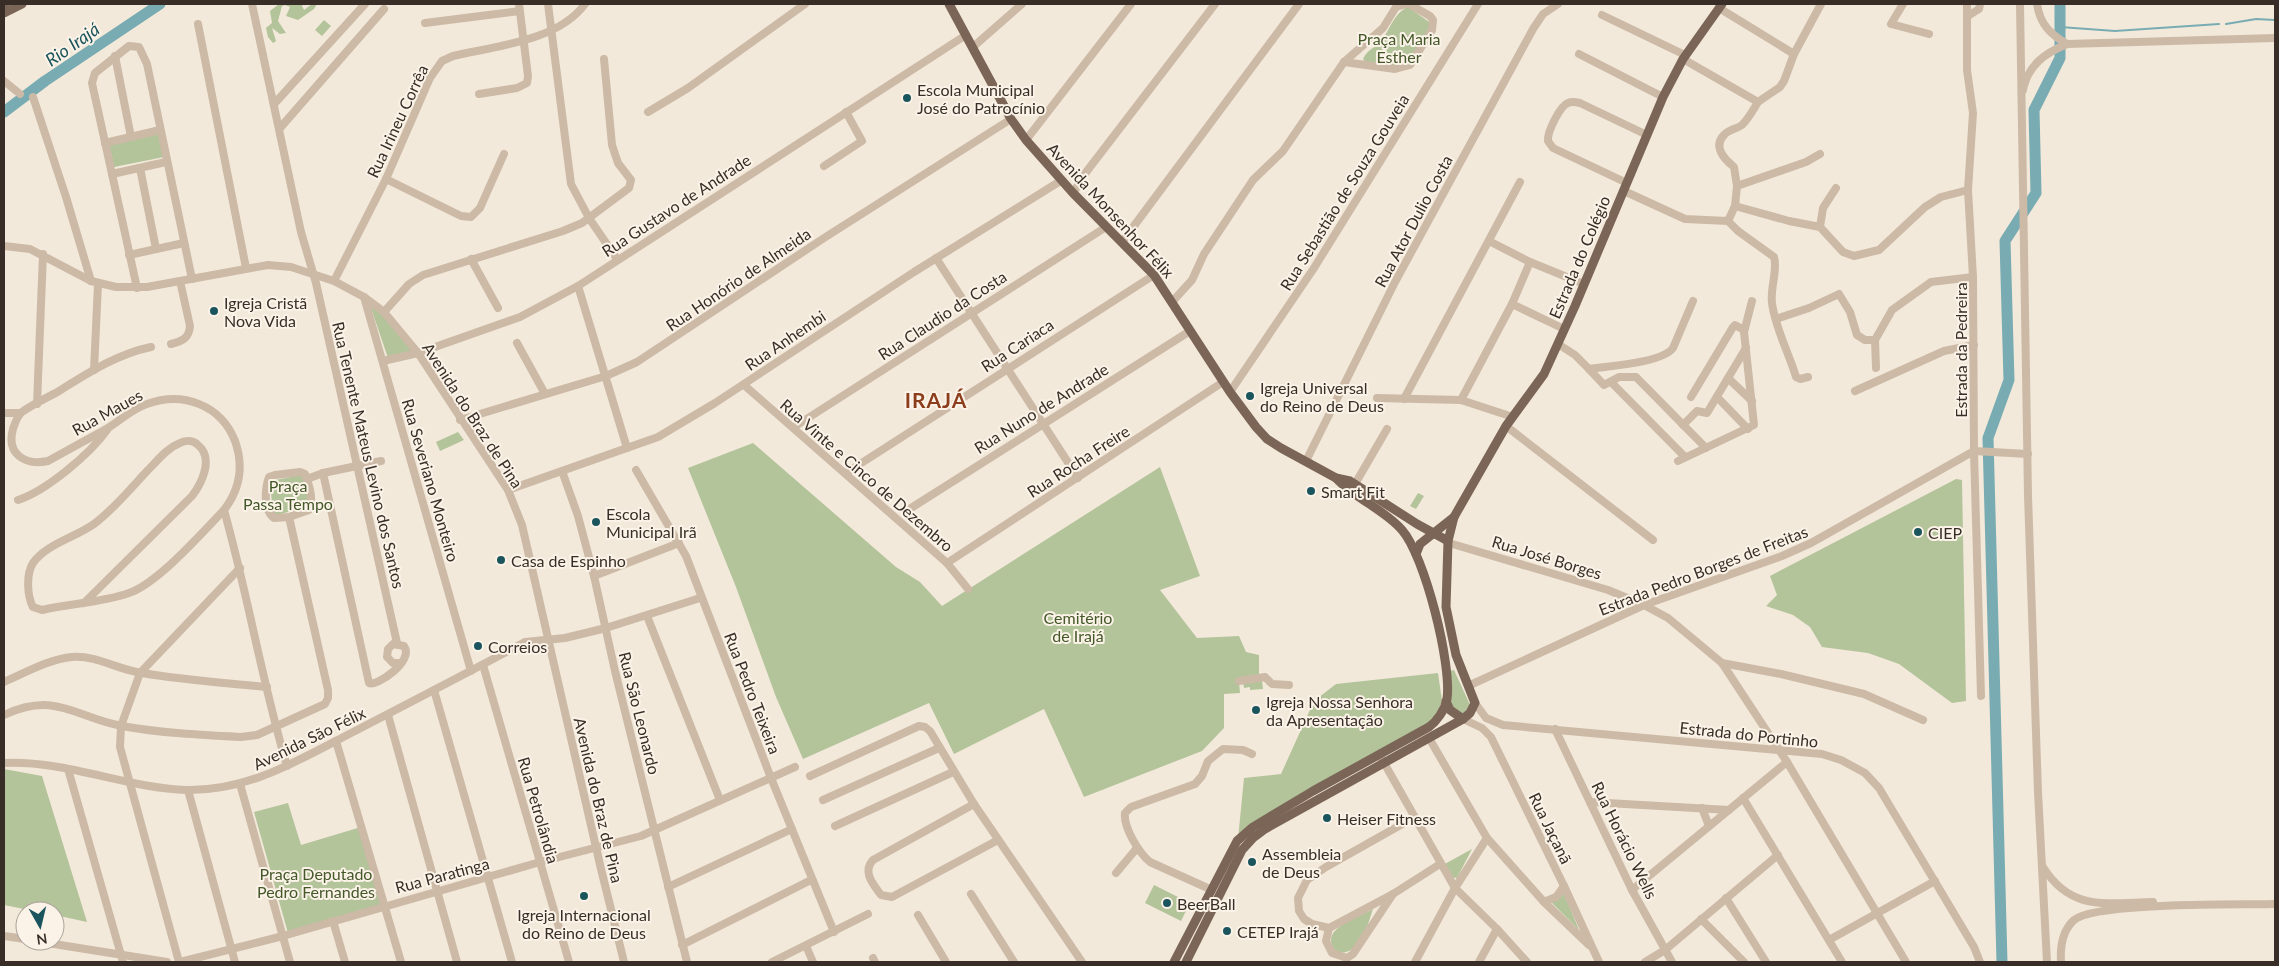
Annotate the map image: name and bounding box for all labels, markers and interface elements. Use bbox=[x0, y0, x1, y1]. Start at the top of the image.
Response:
water label: Rio Irajá bbox=[41, 17, 104, 70]
park label: Praça Maria Esther bbox=[1358, 29, 1440, 66]
street label: Rua Irineu Corrêa bbox=[363, 62, 431, 180]
place label: Escola Municipal José do Patrocínio bbox=[917, 80, 1045, 117]
street label: Rua Sebastião de Souza Gouveia bbox=[1276, 90, 1412, 294]
marker: Escola Municipal José do Patrocínio bbox=[901, 92, 913, 104]
street label: Avenida Monsenhor Félix bbox=[1044, 139, 1178, 281]
street label: Rua Gustavo de Andrade bbox=[598, 150, 754, 260]
street label: Rua Ator Dulio Costa bbox=[1370, 152, 1456, 290]
street label: Estrada do Colégio bbox=[1545, 193, 1613, 321]
street label: Rua Honório de Almeida bbox=[662, 223, 814, 335]
street label: Rua Claudio da Costa bbox=[874, 266, 1010, 364]
street label: Estrada da Pedreira bbox=[1951, 282, 1970, 418]
place label: Igreja Cristã Nova Vida bbox=[224, 293, 307, 330]
marker: Igreja Cristã Nova Vida bbox=[208, 305, 220, 317]
street label: Rua Anhembi bbox=[741, 306, 829, 374]
street label: Rua Cariaca bbox=[977, 315, 1057, 375]
street label: Rua Tenente Mateus Levino dos Santos bbox=[329, 320, 409, 590]
street label: Avenida do Braz de Pina bbox=[419, 339, 527, 491]
street label: Rua Nuno de Andrade bbox=[970, 359, 1112, 457]
place label: Igreja Universal do Reino de Deus bbox=[1260, 378, 1384, 415]
street label: Rua Maues bbox=[68, 385, 146, 439]
district label: IRAJÁ bbox=[905, 387, 967, 412]
marker: Igreja Universal do Reino de Deus bbox=[1244, 390, 1256, 402]
street label: Rua Vinte e Cinco de Dezembro bbox=[777, 395, 957, 555]
street label: Rua Severiano Monteiro bbox=[399, 396, 463, 564]
street label: Rua Rocha Freire bbox=[1023, 421, 1133, 501]
park label: Praça Passa Tempo bbox=[243, 476, 333, 513]
place label: Smart Fit bbox=[1321, 482, 1385, 501]
marker: Smart Fit bbox=[1305, 485, 1317, 497]
place label: Escola Municipal Irã bbox=[606, 504, 697, 541]
marker: Escola Municipal Irã bbox=[590, 516, 602, 528]
street label: Estrada Pedro Borges de Freitas bbox=[1596, 521, 1810, 619]
place label: CIEP bbox=[1928, 523, 1962, 542]
marker: CIEP bbox=[1912, 526, 1924, 538]
street label: Rua José Borges bbox=[1490, 531, 1604, 583]
place label: Casa de Espinho bbox=[511, 551, 626, 570]
marker: Casa de Espinho bbox=[495, 554, 507, 566]
park label: Cemitério de Irajá bbox=[1044, 608, 1112, 645]
street label: Rua Pedro Teixeira bbox=[721, 629, 785, 757]
place label: Correios bbox=[488, 637, 547, 656]
marker: Correios bbox=[472, 640, 484, 652]
street label: Rua São Leonardo bbox=[616, 650, 664, 776]
place label: Igreja Nossa Senhora da Apresentação bbox=[1266, 692, 1413, 729]
street label: Avenida São Félix bbox=[250, 703, 368, 773]
marker: Igreja Nossa Senhora da Apresentação bbox=[1250, 704, 1262, 716]
street label: Avenida do Braz de Pina bbox=[571, 715, 627, 885]
street label: Estrada do Portinho bbox=[1679, 717, 1819, 751]
street label: Rua Petrolândia bbox=[515, 755, 563, 865]
street label: Rua Horácio Wells bbox=[1588, 778, 1662, 902]
street label: Rua Jaçanã bbox=[1526, 789, 1576, 867]
place label: Heiser Fitness bbox=[1337, 809, 1436, 828]
marker: Heiser Fitness bbox=[1321, 812, 1333, 824]
place label: Assembleia de Deus bbox=[1262, 844, 1341, 881]
street label: Rua Paratinga bbox=[393, 853, 491, 897]
marker: Assembleia de Deus bbox=[1246, 856, 1258, 868]
park label: Praça Deputado Pedro Fernandes bbox=[257, 864, 375, 901]
marker: Igreja Internacional do Reino de Deus bbox=[578, 890, 590, 902]
place label: BeerBall bbox=[1177, 894, 1236, 913]
marker: BeerBall bbox=[1161, 897, 1173, 909]
north arrow bbox=[15, 901, 65, 951]
place label: Igreja Internacional do Reino de Deus bbox=[517, 905, 651, 942]
place label: CETEP Irajá bbox=[1237, 922, 1319, 941]
marker: CETEP Irajá bbox=[1221, 925, 1233, 937]
text: N bbox=[35, 930, 48, 949]

